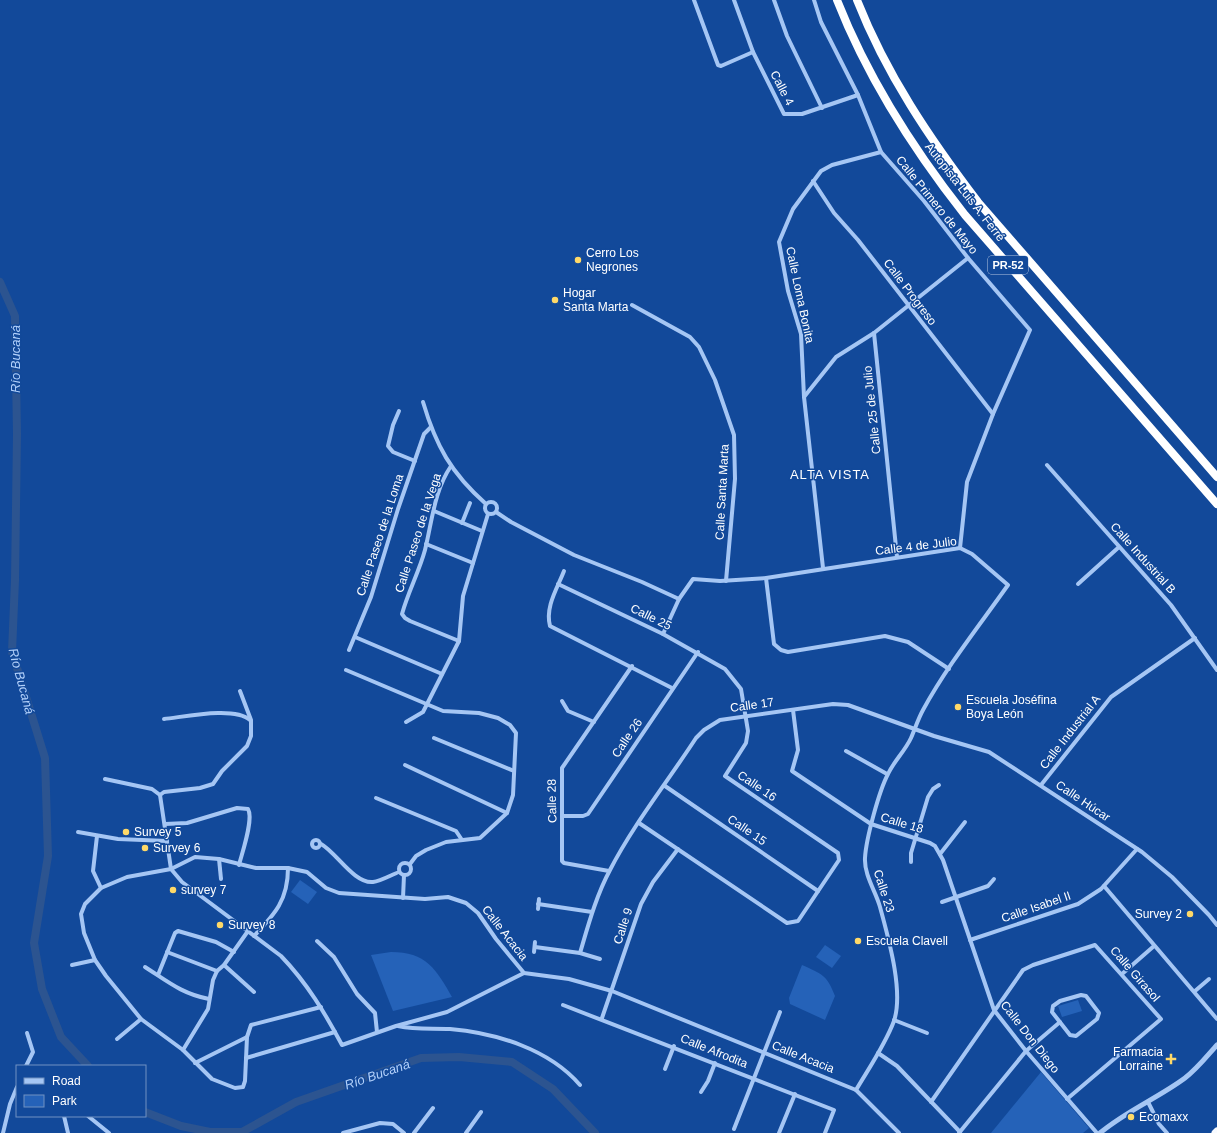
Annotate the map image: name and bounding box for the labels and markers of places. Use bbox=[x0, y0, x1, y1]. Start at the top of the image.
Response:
place label: Cerro Los Negrones bbox=[586, 246, 639, 274]
marker: Cerro Los Negrones bbox=[573, 255, 583, 265]
place label: Hogar Santa Marta bbox=[563, 286, 629, 314]
marker: Hogar Santa Marta bbox=[550, 295, 560, 305]
place label: Escuela Joséfina Boya León bbox=[966, 693, 1057, 721]
marker: Escuela Joséfina Boya León bbox=[953, 702, 963, 712]
place label: Survey 5 bbox=[134, 825, 182, 839]
marker: Survey 5 bbox=[121, 827, 131, 837]
place label: Survey 6 bbox=[153, 841, 201, 855]
marker: Survey 6 bbox=[140, 843, 150, 853]
place label: survey 7 bbox=[181, 883, 227, 897]
marker: survey 7 bbox=[168, 885, 178, 895]
place label: Survey 2 bbox=[1135, 907, 1182, 921]
marker: Survey 2 bbox=[1185, 909, 1195, 919]
place label: Survey 8 bbox=[228, 918, 276, 932]
marker: Survey 8 bbox=[215, 920, 225, 930]
place label: Escuela Clavell bbox=[866, 934, 948, 948]
marker: Escuela Clavell bbox=[853, 936, 863, 946]
place label: Farmacia Lorraine bbox=[1113, 1045, 1163, 1073]
marker: Farmacia Lorraine bbox=[1166, 1054, 1176, 1064]
place label: Ecomaxx bbox=[1139, 1110, 1188, 1124]
marker: Ecomaxx bbox=[1126, 1112, 1136, 1122]

